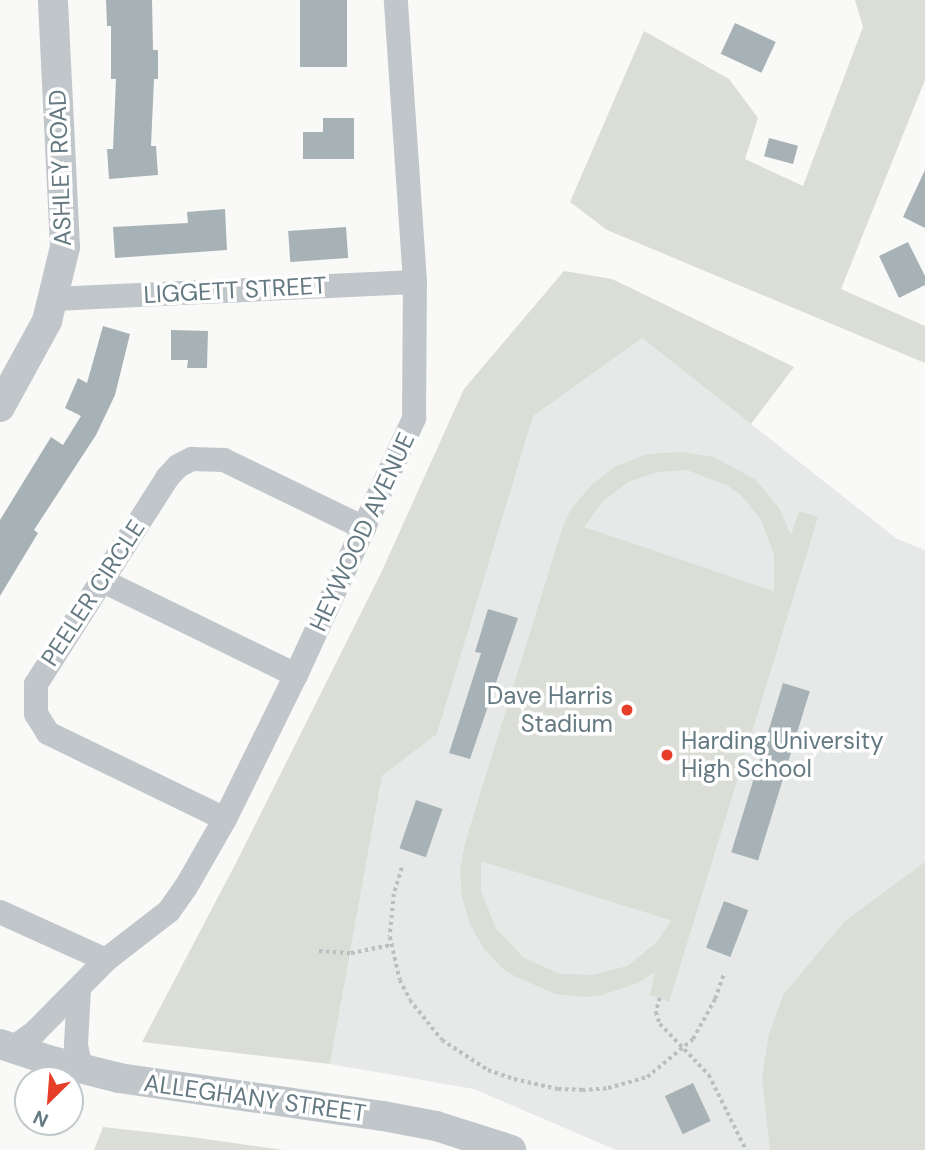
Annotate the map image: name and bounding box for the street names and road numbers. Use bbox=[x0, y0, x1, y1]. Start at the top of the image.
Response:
street label: ASHLEY ROAD bbox=[43, 89, 77, 247]
street label: LIGGETT STREET bbox=[143, 271, 327, 309]
street label: HEYWOOD AVENUE bbox=[303, 428, 421, 636]
street label: PEELER CIRCLE bbox=[35, 515, 151, 671]
street label: ALLEGHANY STREET bbox=[142, 1068, 368, 1128]

